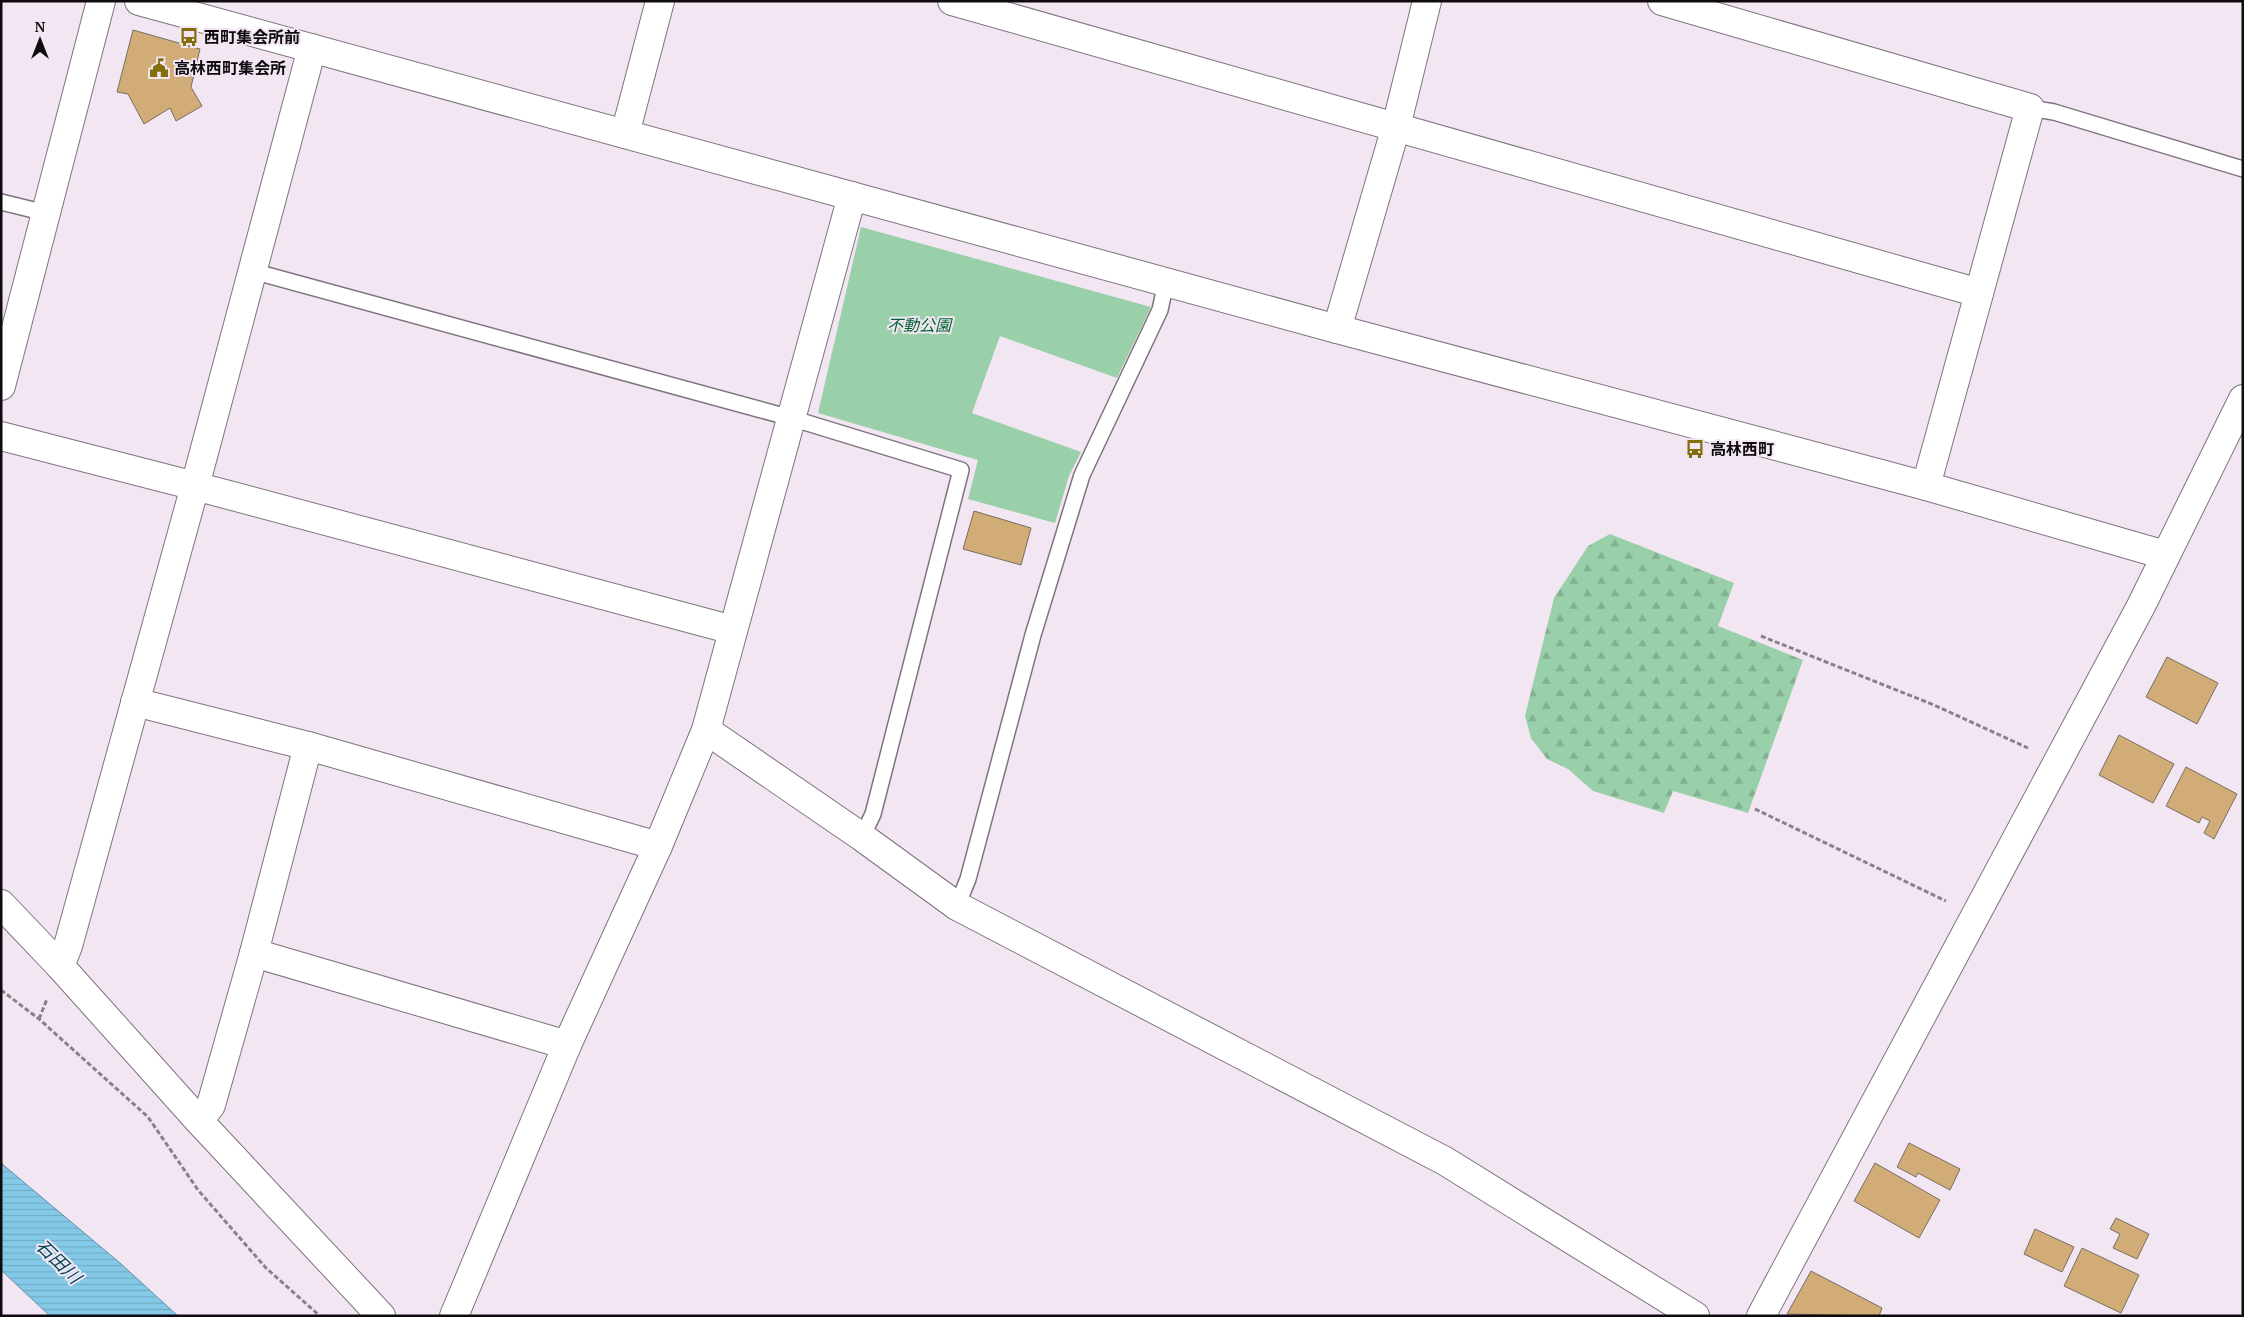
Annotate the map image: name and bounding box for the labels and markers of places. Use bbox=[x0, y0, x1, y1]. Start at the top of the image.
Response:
bus stop icon: 西町集会所前 bbox=[178, 26, 200, 48]
place label: 西町集会所前 bbox=[204, 26, 300, 48]
public building icon: 高林西町集会所 bbox=[148, 57, 170, 79]
place label: 高林西町集会所 bbox=[174, 57, 286, 79]
bus stop icon: 高林西町 bbox=[1684, 438, 1706, 460]
place label: 高林西町 bbox=[1710, 438, 1774, 460]

